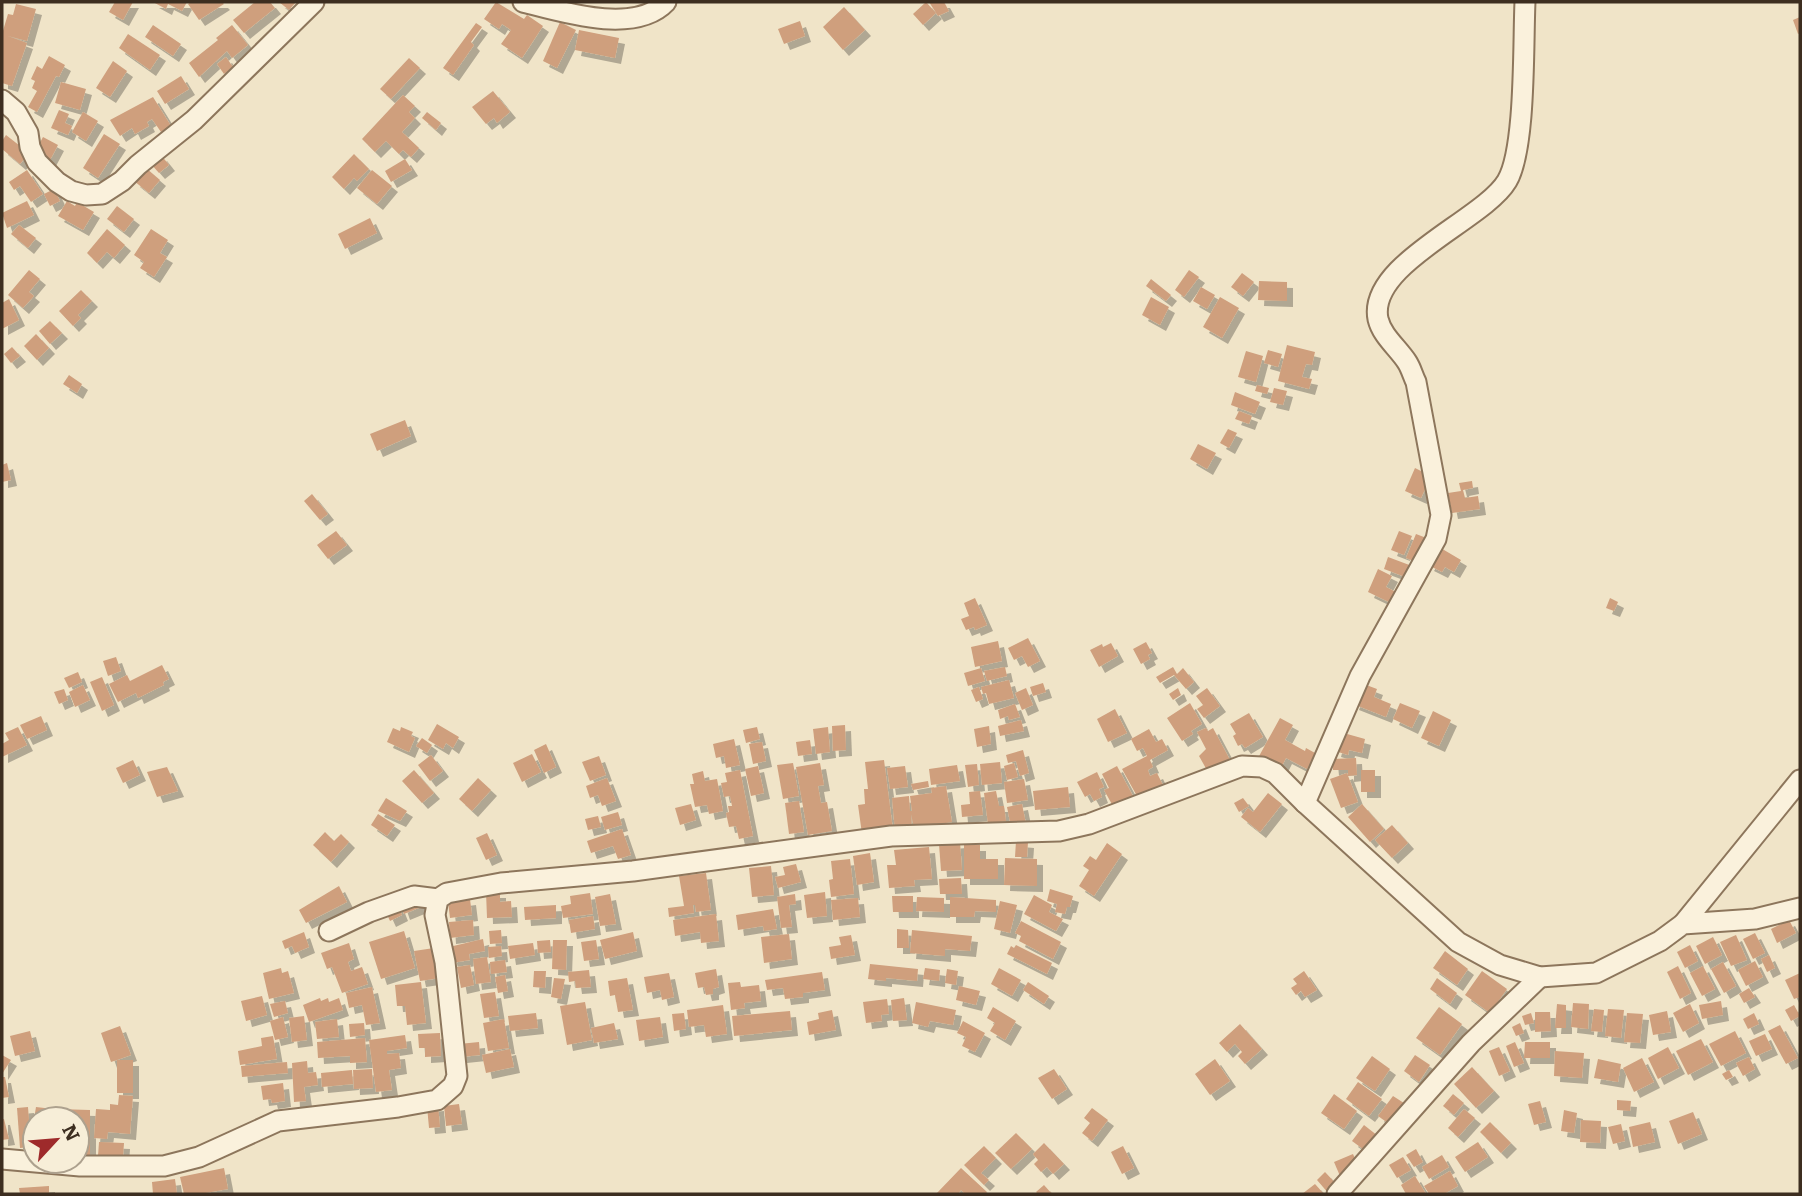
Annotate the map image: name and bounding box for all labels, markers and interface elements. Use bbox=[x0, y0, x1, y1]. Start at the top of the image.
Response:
north arrow bbox=[21, 1105, 91, 1175]
text: N bbox=[56, 1119, 88, 1145]

